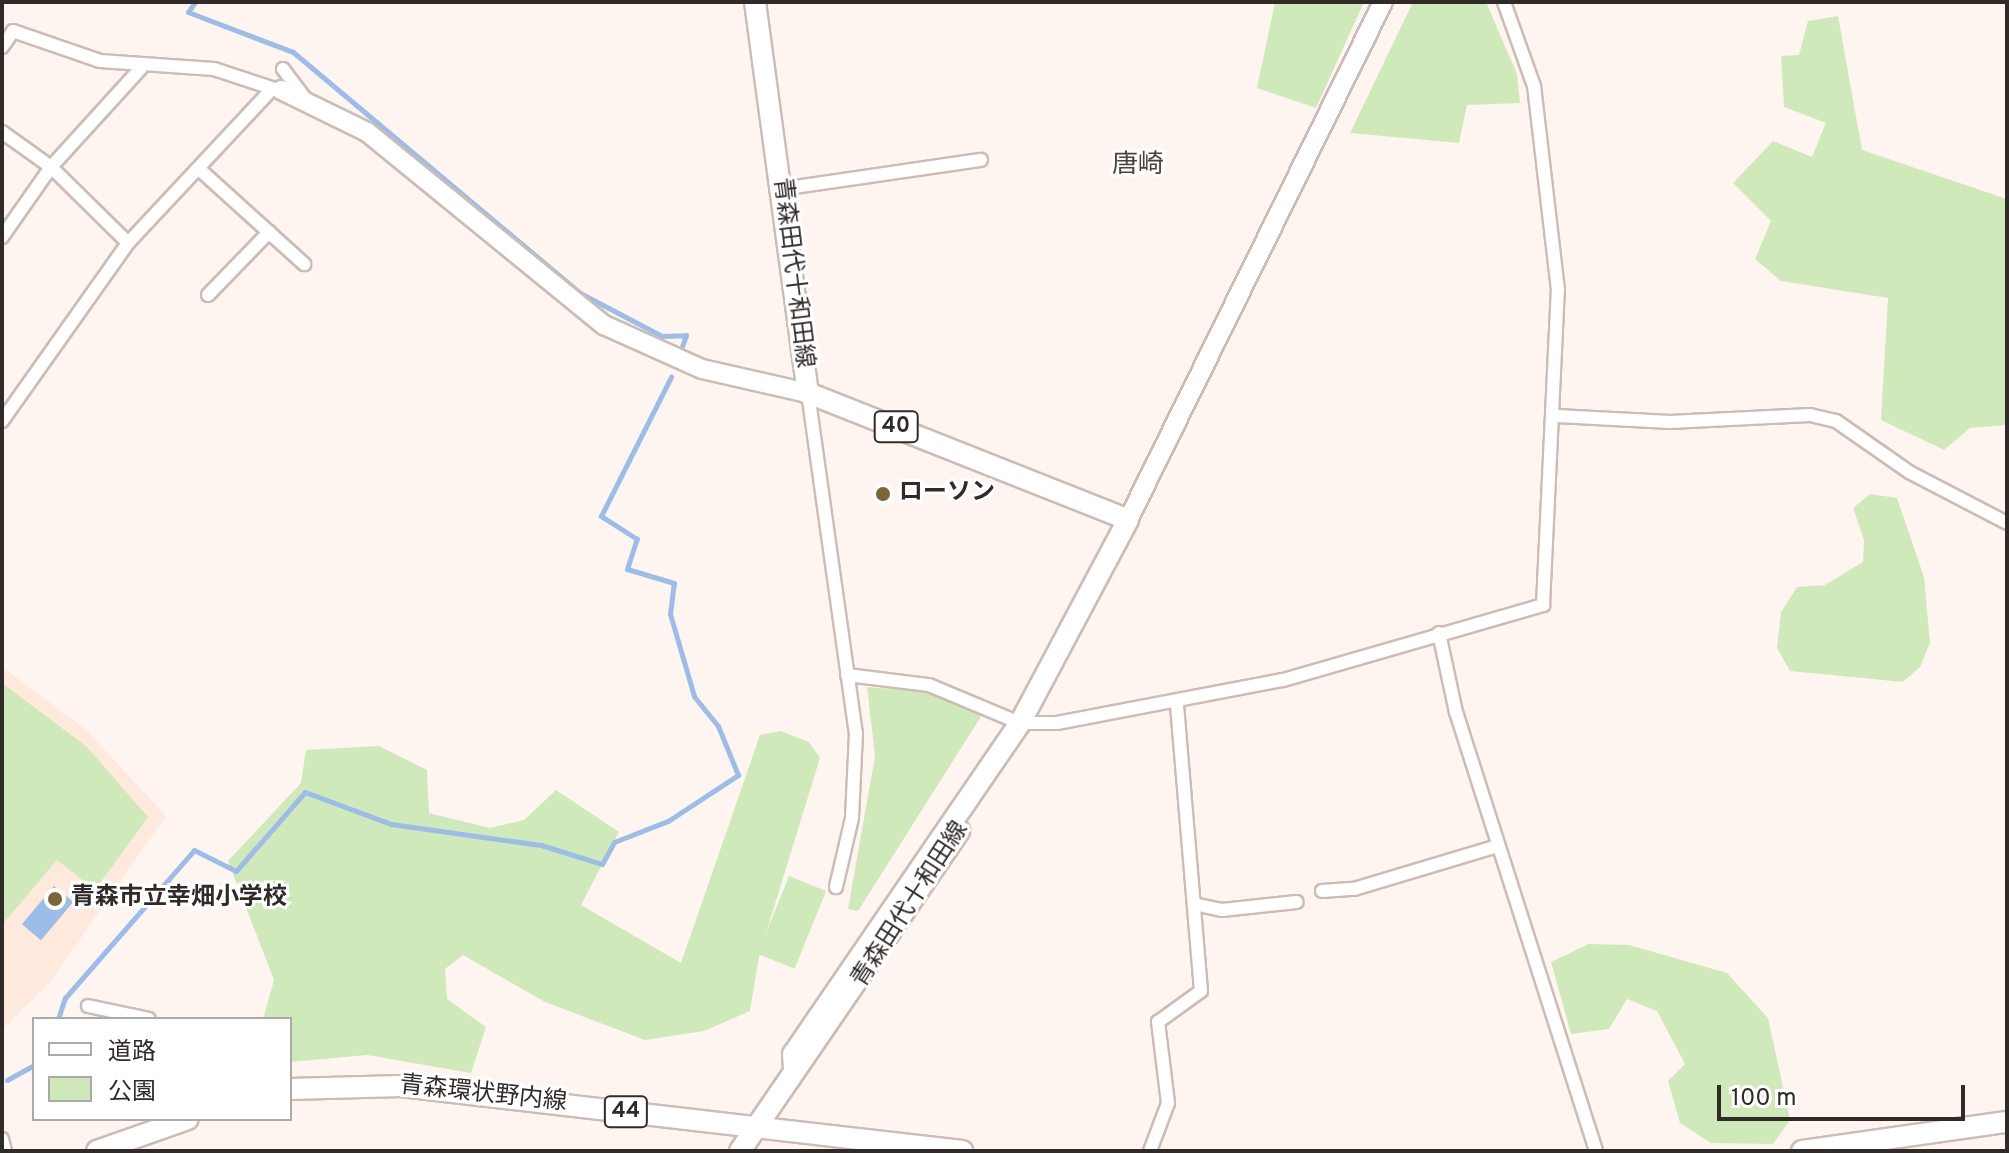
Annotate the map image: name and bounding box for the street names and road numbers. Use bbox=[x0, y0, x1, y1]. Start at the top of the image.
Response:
street label: 青森田代十和田線 bbox=[766, 176, 818, 370]
road number: 40 bbox=[872, 409, 920, 445]
street label: 青森田代十和田線 bbox=[847, 817, 975, 993]
street label: 青森環状野内線 bbox=[398, 1072, 568, 1118]
road number: 44 bbox=[602, 1094, 650, 1130]

